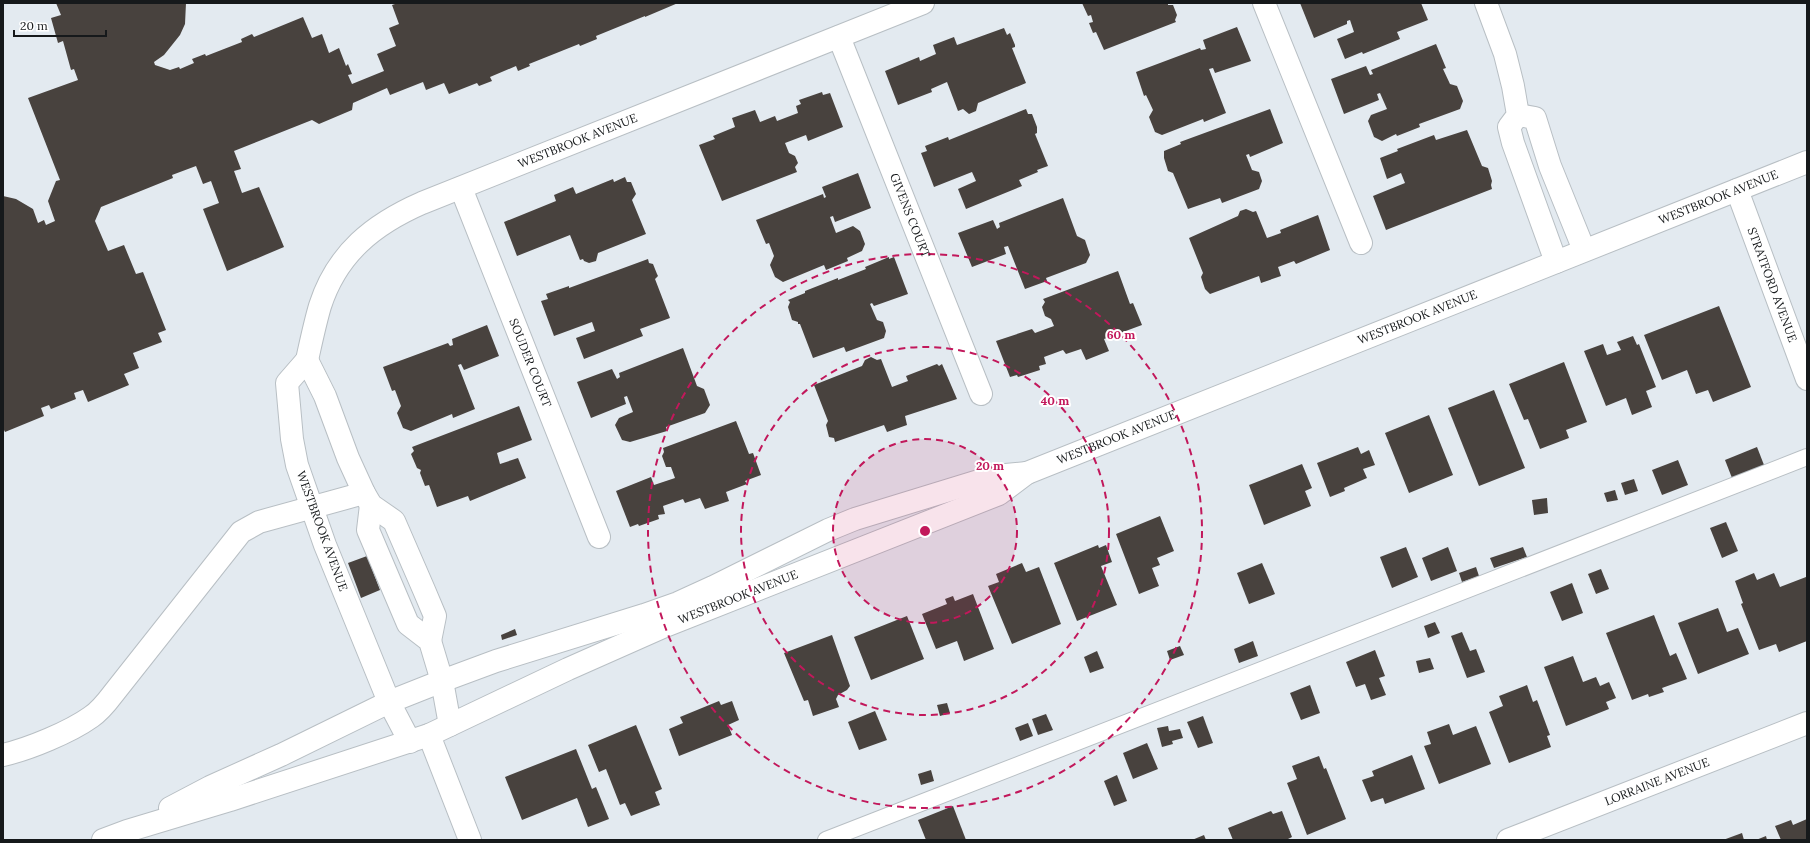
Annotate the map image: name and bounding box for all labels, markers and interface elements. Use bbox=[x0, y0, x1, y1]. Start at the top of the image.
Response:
scale bar bbox=[14, 12, 106, 38]
text: 20 m bbox=[20, 18, 48, 33]
street label: WESTBROOK AVENUE bbox=[516, 110, 639, 171]
street label: WESTBROOK AVENUE bbox=[1656, 166, 1780, 227]
street label: GIVENS COURT bbox=[887, 171, 934, 260]
street label: STRATFORD AVENUE bbox=[1744, 225, 1801, 344]
street label: WESTBROOK AVENUE bbox=[1355, 286, 1479, 347]
street label: SOUDER COURT bbox=[506, 316, 555, 410]
text: 60 m bbox=[1107, 327, 1135, 342]
text: 40 m bbox=[1041, 393, 1069, 408]
street label: WESTBROOK AVENUE bbox=[1054, 406, 1178, 467]
text: 20 m bbox=[976, 458, 1004, 473]
street label: WESTBROOK AVENUE bbox=[294, 469, 351, 593]
centre of rings bbox=[918, 524, 932, 538]
street label: WESTBROOK AVENUE bbox=[676, 566, 800, 627]
street label: LORRAINE AVENUE bbox=[1602, 754, 1711, 808]

